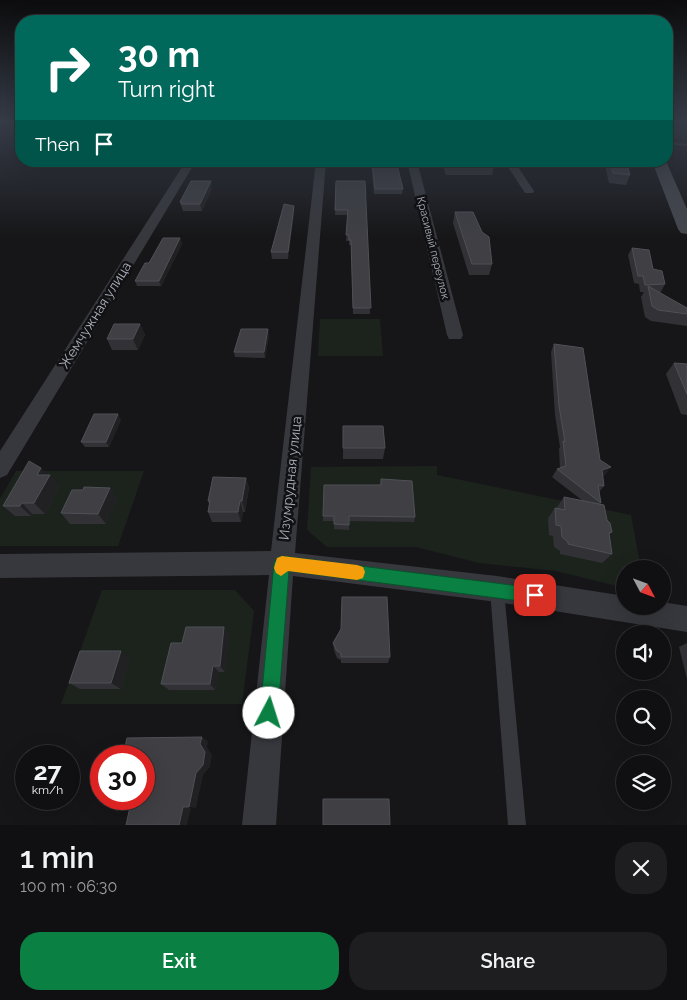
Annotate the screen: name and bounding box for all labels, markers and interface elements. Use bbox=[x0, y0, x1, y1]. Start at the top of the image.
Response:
text: 30 m bbox=[118, 34, 200, 75]
icon: right bbox=[35, 35, 100, 100]
text: Turn right bbox=[118, 76, 215, 102]
icon: arrive bbox=[90, 130, 118, 158]
text: Then bbox=[35, 133, 80, 155]
street label: Красивый переулок bbox=[414, 195, 452, 301]
street label: Жемчужная улица bbox=[56, 259, 134, 371]
street label: Изумрудная улица bbox=[276, 415, 304, 541]
north arrow bbox=[616, 560, 671, 615]
map controls bbox=[616, 560, 671, 810]
pin bbox=[514, 574, 556, 616]
icon: arrive bbox=[521, 581, 549, 609]
button: sound bbox=[616, 625, 671, 680]
position arrow bbox=[242, 686, 294, 738]
button: search bbox=[616, 690, 671, 745]
speed limit sign: 30 bbox=[90, 745, 155, 810]
button: layers bbox=[616, 755, 671, 810]
text: 27 bbox=[33, 756, 62, 786]
text: km/h bbox=[32, 783, 63, 797]
text: 1 min bbox=[20, 840, 95, 875]
button: close bbox=[615, 842, 667, 894]
text: 100 m · 06:30 bbox=[20, 877, 117, 896]
button: Exit bbox=[20, 932, 339, 990]
button: Share bbox=[349, 932, 667, 990]

